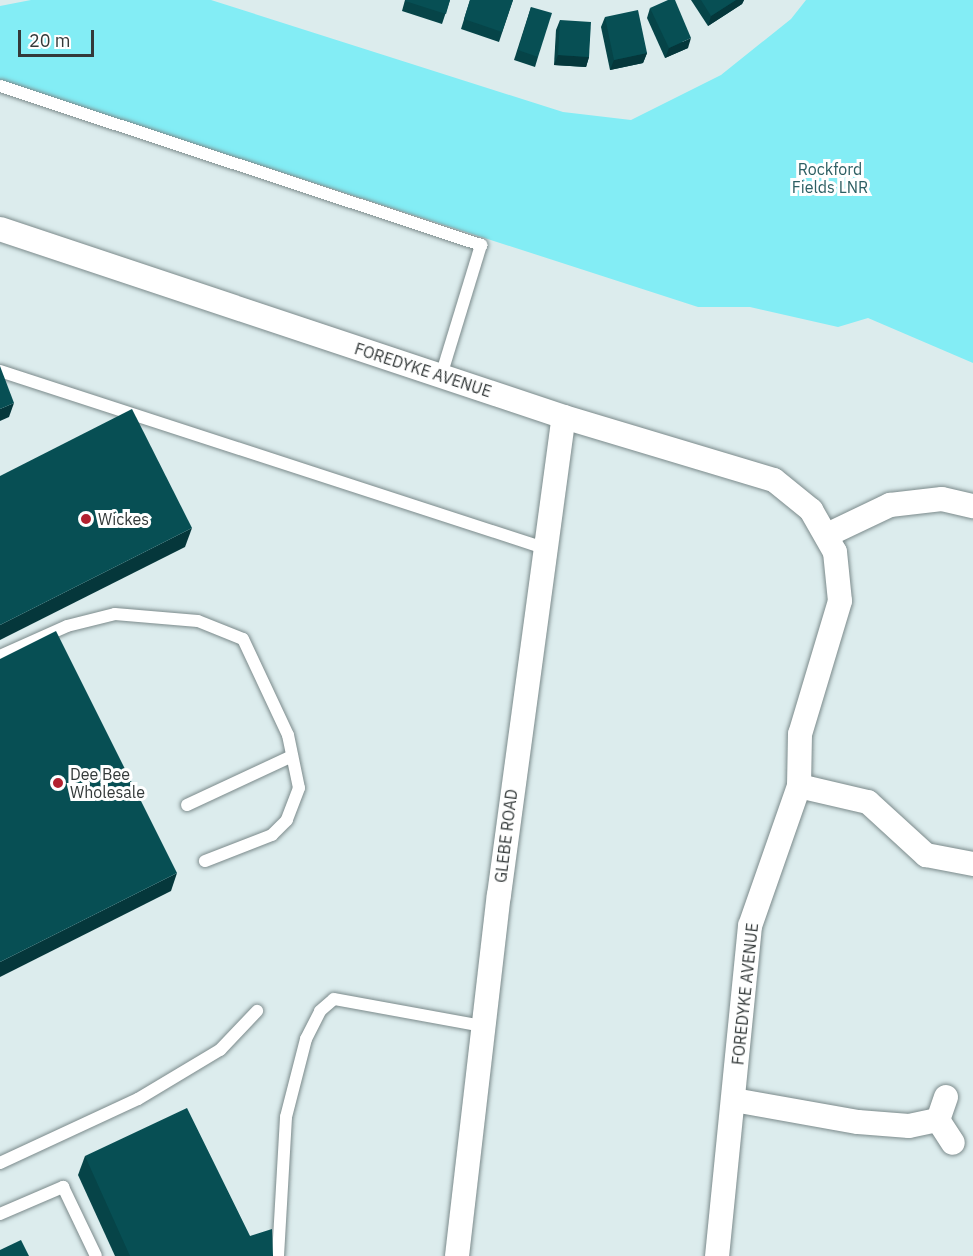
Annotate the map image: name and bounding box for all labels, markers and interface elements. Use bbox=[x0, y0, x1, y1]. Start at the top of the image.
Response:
scale bar bbox=[21, 18, 98, 56]
text: 20 m bbox=[29, 29, 71, 52]
park label: Rockford Fields LNR bbox=[792, 159, 868, 197]
street label: FOREDYKE AVENUE bbox=[352, 339, 494, 401]
place label: Wickes bbox=[98, 509, 149, 529]
marker: Wickes bbox=[79, 512, 93, 526]
place label: Dee Bee Wholesale bbox=[70, 764, 145, 802]
marker: Dee Bee Wholesale bbox=[51, 776, 65, 790]
street label: GLEBE ROAD bbox=[491, 788, 521, 884]
street label: FOREDYKE AVENUE bbox=[728, 922, 762, 1066]

